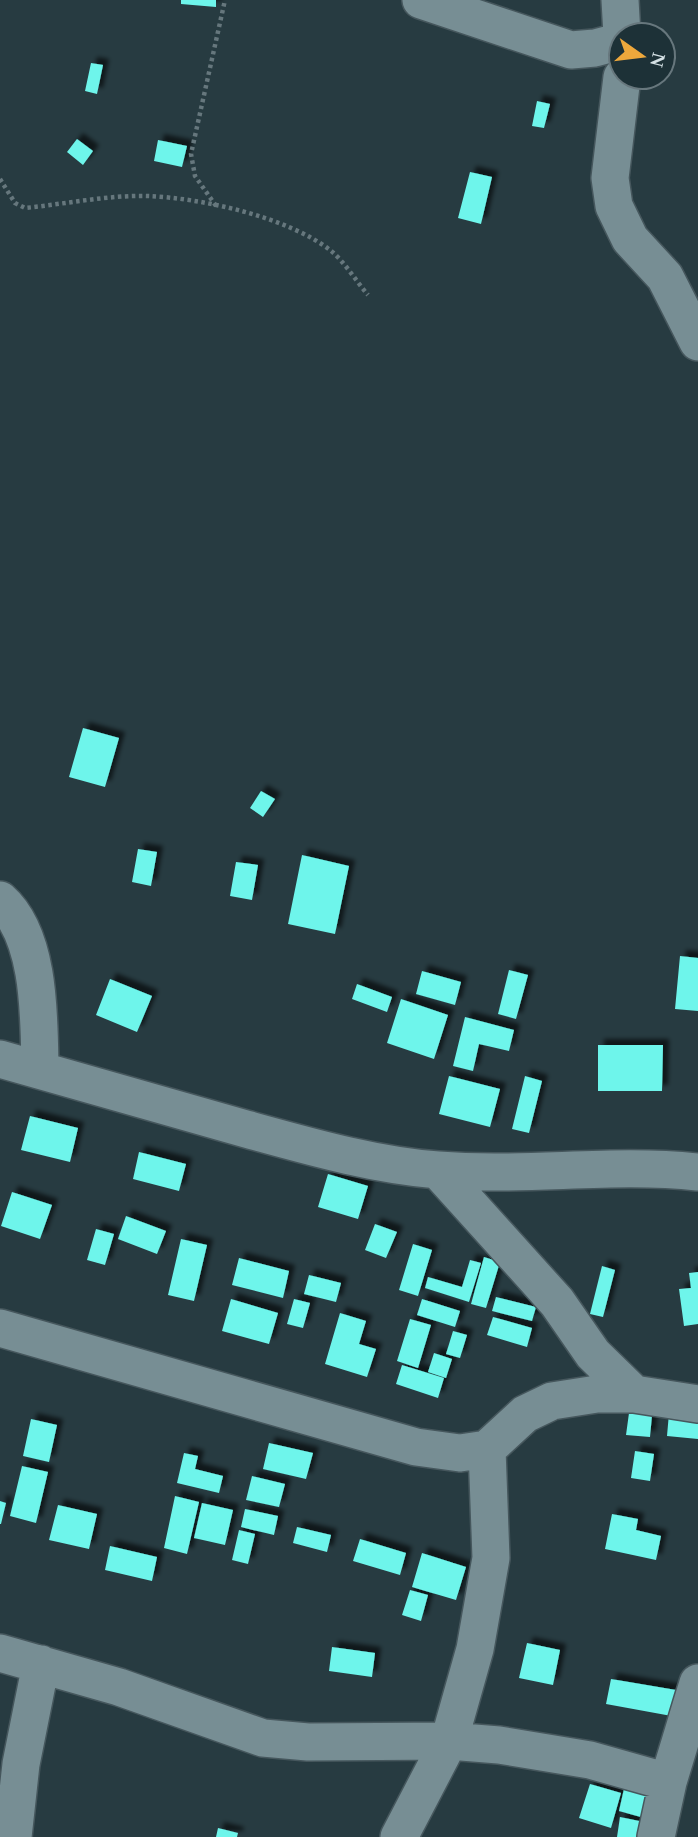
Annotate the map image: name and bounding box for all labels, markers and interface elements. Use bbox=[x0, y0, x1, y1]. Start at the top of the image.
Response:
north arrow bbox=[607, 21, 677, 91]
text: N bbox=[646, 51, 670, 69]

